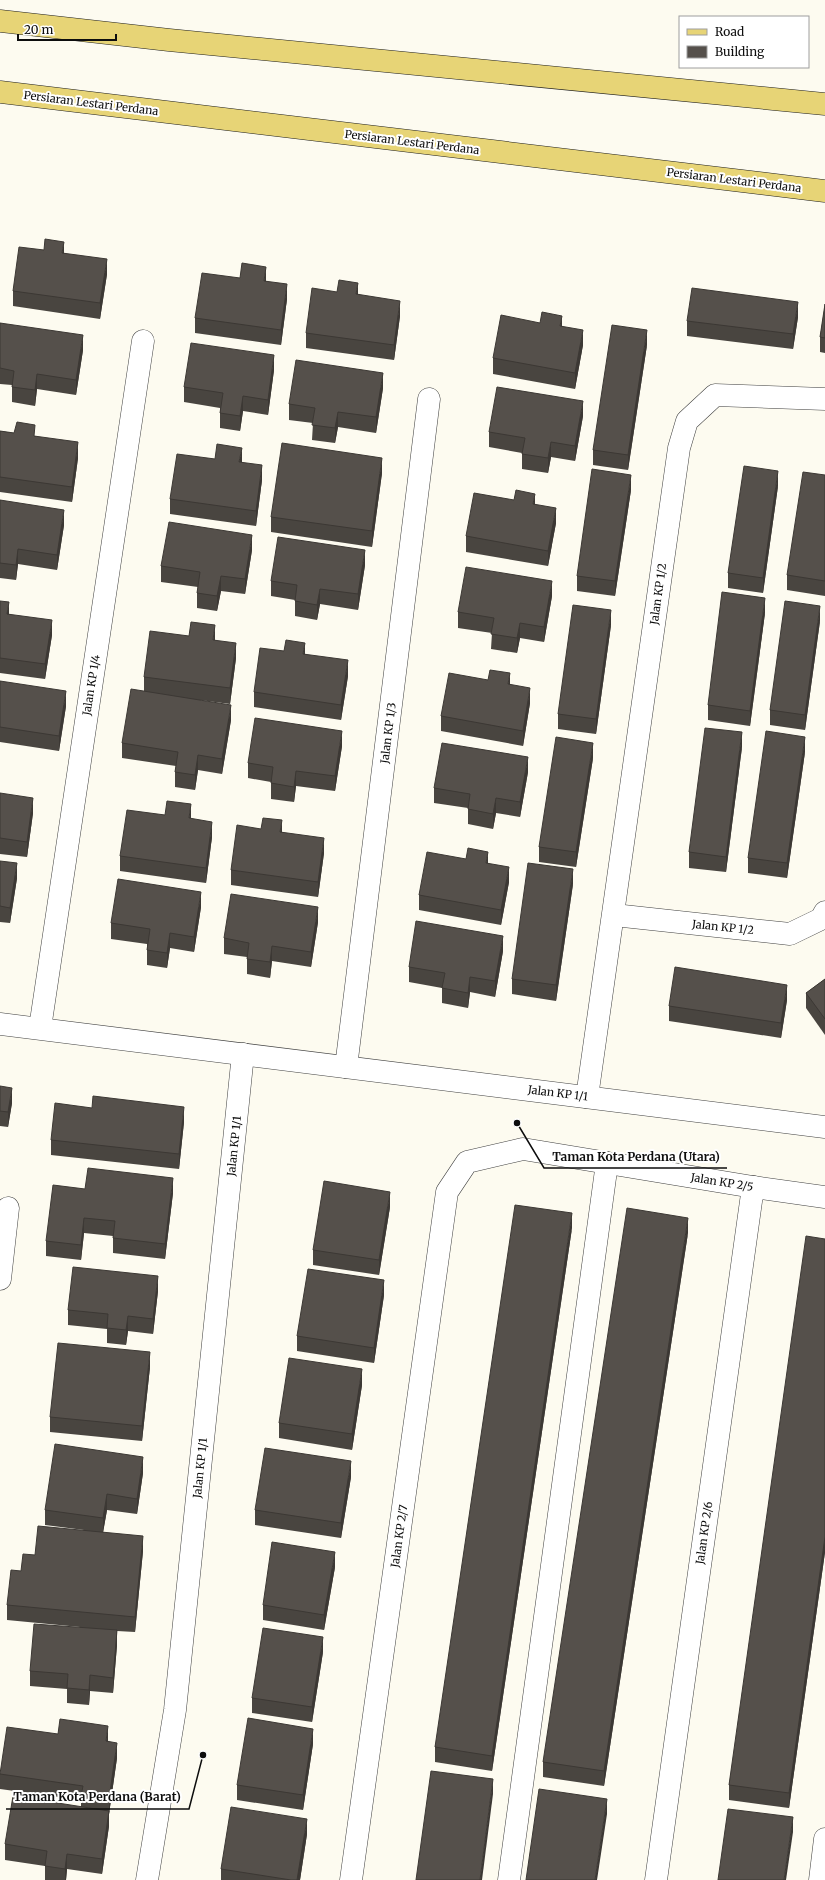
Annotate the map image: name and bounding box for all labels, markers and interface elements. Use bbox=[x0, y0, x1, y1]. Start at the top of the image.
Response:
scale bar bbox=[18, 16, 116, 42]
legend bbox=[679, 16, 809, 68]
text: 20 m bbox=[24, 22, 53, 37]
text: Road bbox=[715, 24, 744, 39]
text: Building bbox=[715, 44, 765, 59]
street label: Persiaran Lestari Perdana bbox=[23, 88, 159, 118]
street label: Persiaran Lestari Perdana bbox=[344, 127, 480, 157]
street label: Persiaran Lestari Perdana bbox=[666, 165, 802, 195]
street label: Jalan KP 1/2 bbox=[647, 562, 669, 627]
street label: Jalan KP 1/4 bbox=[79, 653, 103, 718]
street label: Jalan KP 1/3 bbox=[377, 702, 399, 765]
street label: Jalan KP 1/2 bbox=[690, 917, 755, 937]
street label: Jalan KP 1/1 bbox=[526, 1082, 589, 1104]
street label: Jalan KP 1/1 bbox=[224, 1115, 244, 1178]
callout: Taman Kota Perdana (Utara) bbox=[544, 1144, 727, 1168]
text: Taman Kota Perdana (Utara) bbox=[552, 1149, 720, 1164]
street label: Jalan KP 2/5 bbox=[689, 1170, 754, 1194]
street label: Jalan KP 1/1 bbox=[190, 1437, 210, 1500]
street label: Jalan KP 2/6 bbox=[693, 1500, 715, 1566]
street label: Jalan KP 2/7 bbox=[388, 1504, 410, 1569]
callout: Taman Kota Perdana (Barat) bbox=[6, 1785, 189, 1809]
text: Taman Kota Perdana (Barat) bbox=[13, 1789, 181, 1804]

